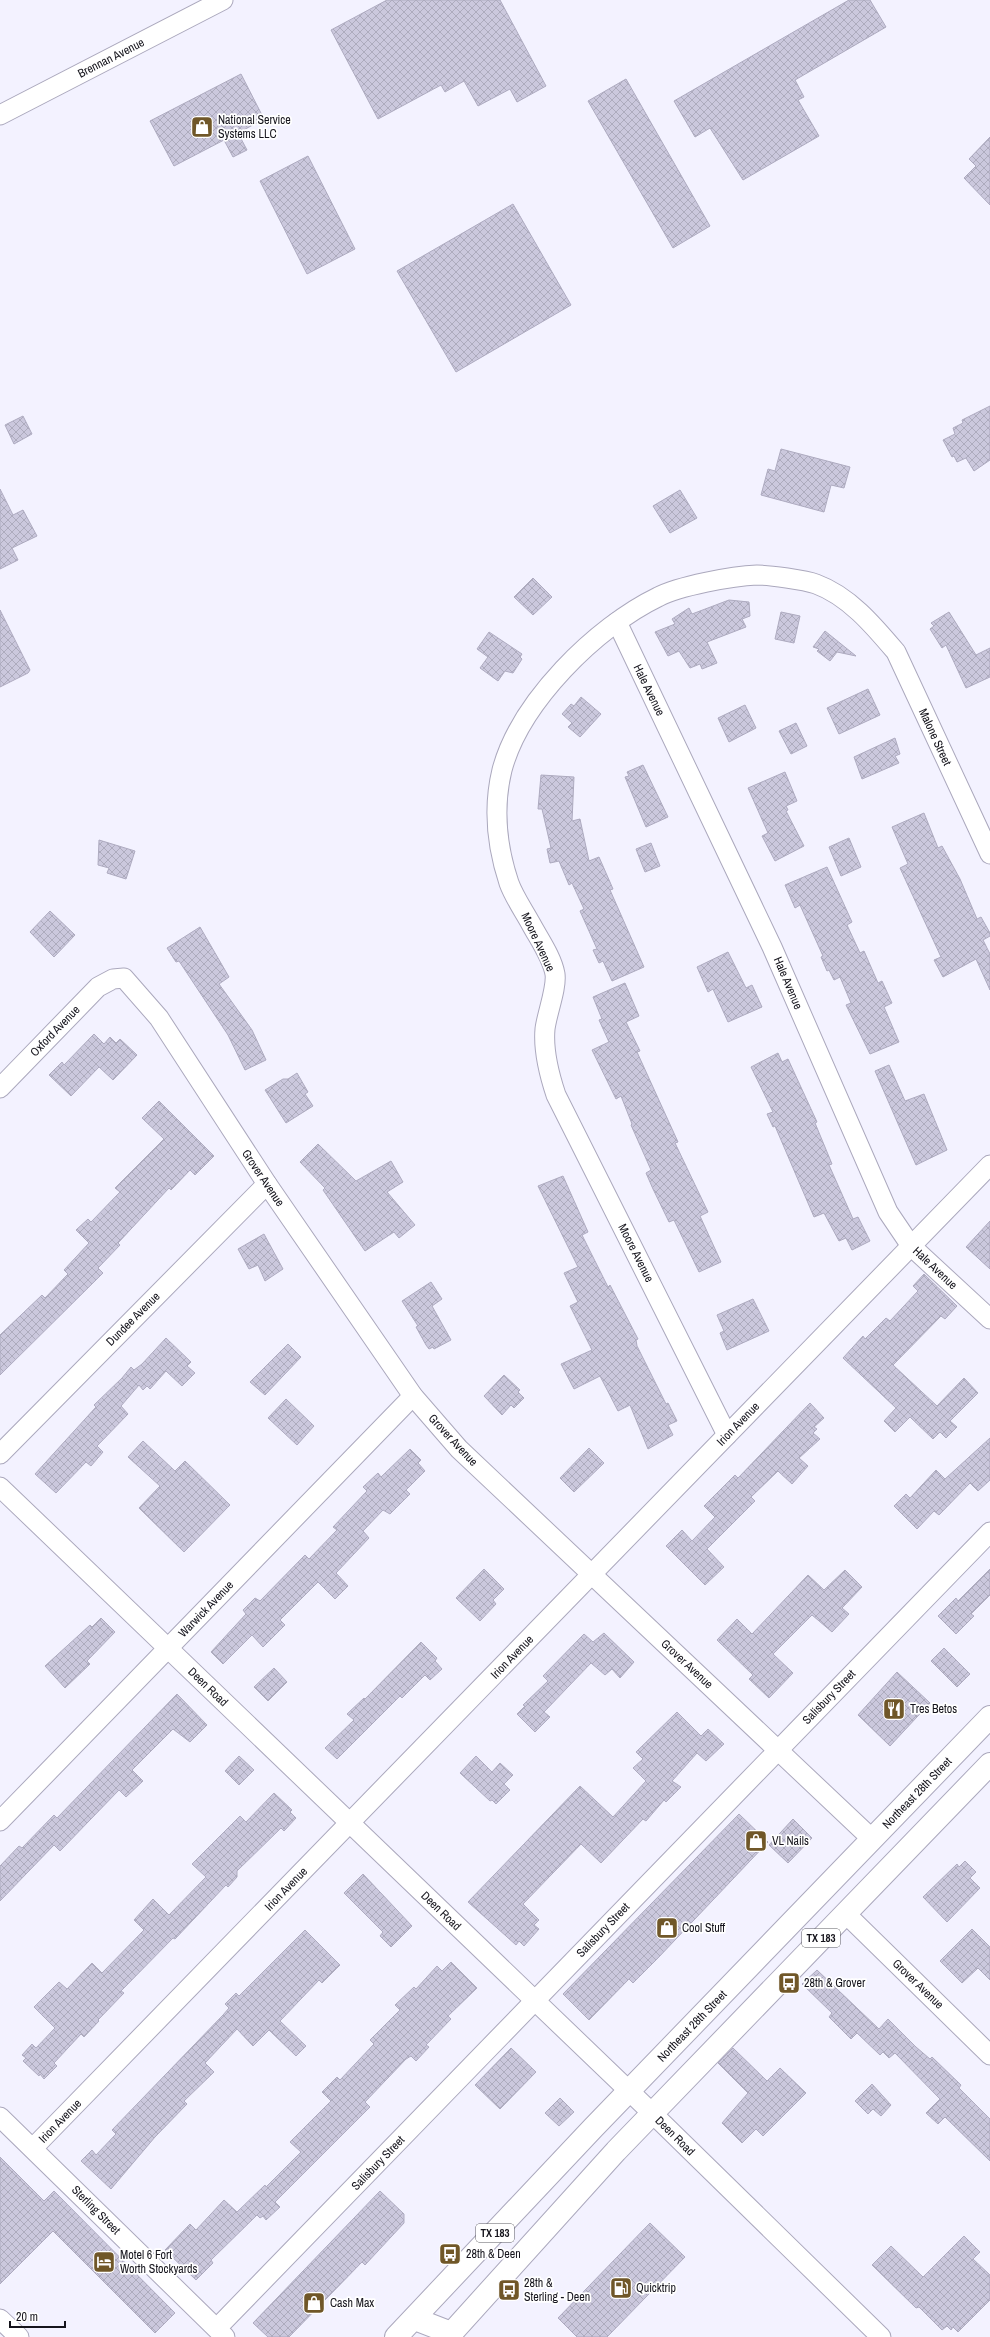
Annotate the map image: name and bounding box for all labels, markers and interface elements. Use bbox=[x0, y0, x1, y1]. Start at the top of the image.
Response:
street label: Brennan Avenue bbox=[75, 34, 147, 82]
place label: National Service Systems LLC bbox=[218, 112, 291, 142]
shop icon: National Service Systems LLC bbox=[189, 114, 215, 140]
street label: Hale Avenue bbox=[630, 661, 668, 719]
street label: Malone Street bbox=[915, 706, 955, 768]
street label: Moore Avenue bbox=[517, 910, 559, 974]
street label: Hale Avenue bbox=[770, 954, 806, 1012]
street label: Oxford Avenue bbox=[27, 1002, 83, 1060]
street label: Grover Avenue bbox=[238, 1146, 288, 1210]
street label: Moore Avenue bbox=[615, 1221, 657, 1285]
street label: Hale Avenue bbox=[909, 1243, 961, 1293]
street label: Dundee Avenue bbox=[103, 1289, 163, 1349]
street label: Irion Avenue bbox=[713, 1399, 763, 1449]
street label: Grover Avenue bbox=[425, 1411, 481, 1469]
street label: Warwick Avenue bbox=[175, 1577, 237, 1641]
street label: Irion Avenue bbox=[487, 1632, 537, 1682]
street label: Grover Avenue bbox=[658, 1636, 716, 1692]
street label: Deen Road bbox=[185, 1664, 231, 1710]
street label: Salisbury Street bbox=[799, 1666, 859, 1728]
restaurant icon: Tres Betos bbox=[881, 1696, 907, 1722]
place label: Tres Betos bbox=[910, 1701, 957, 1717]
street label: Northeast 28th Street bbox=[879, 1754, 955, 1832]
shop icon: VL Nails bbox=[743, 1828, 769, 1854]
place label: VL Nails bbox=[772, 1833, 809, 1849]
street label: Irion Avenue bbox=[261, 1864, 311, 1914]
street label: Deen Road bbox=[418, 1888, 464, 1934]
street label: Salisbury Street bbox=[573, 1899, 633, 1961]
shop icon: Cool Stuff bbox=[654, 1915, 680, 1941]
place label: Cool Stuff bbox=[682, 1920, 726, 1936]
road number: TX 183 bbox=[802, 1929, 840, 1947]
street label: Grover Avenue bbox=[889, 1956, 947, 2012]
bus stop icon: 28th & Grover bbox=[776, 1970, 802, 1996]
place label: 28th & Grover bbox=[804, 1975, 866, 1991]
street label: Northeast 28th Street bbox=[654, 1987, 730, 2065]
street label: Irion Avenue bbox=[35, 2096, 85, 2146]
street label: Deen Road bbox=[652, 2113, 698, 2159]
street label: Salisbury Street bbox=[348, 2132, 408, 2194]
street label: Sterling Street bbox=[68, 2182, 124, 2238]
road number: TX 183 bbox=[476, 2224, 514, 2242]
bus stop icon: 28th & Deen bbox=[437, 2241, 463, 2267]
place label: 28th & Deen bbox=[466, 2246, 521, 2262]
place label: Motel 6 Fort Worth Stockyards bbox=[120, 2247, 198, 2277]
hotel icon: Motel 6 Fort Worth Stockyards bbox=[91, 2249, 117, 2275]
place label: 28th & Sterling - Deen bbox=[524, 2275, 590, 2305]
fuel station icon: Quicktrip bbox=[608, 2275, 634, 2301]
bus stop icon: 28th & Sterling - Deen bbox=[496, 2277, 522, 2303]
place label: Quicktrip bbox=[636, 2280, 676, 2296]
shop icon: Cash Max bbox=[301, 2290, 327, 2316]
place label: Cash Max bbox=[330, 2295, 374, 2311]
scale bar bbox=[10, 2303, 65, 2329]
text: 20 m bbox=[16, 2309, 38, 2325]

